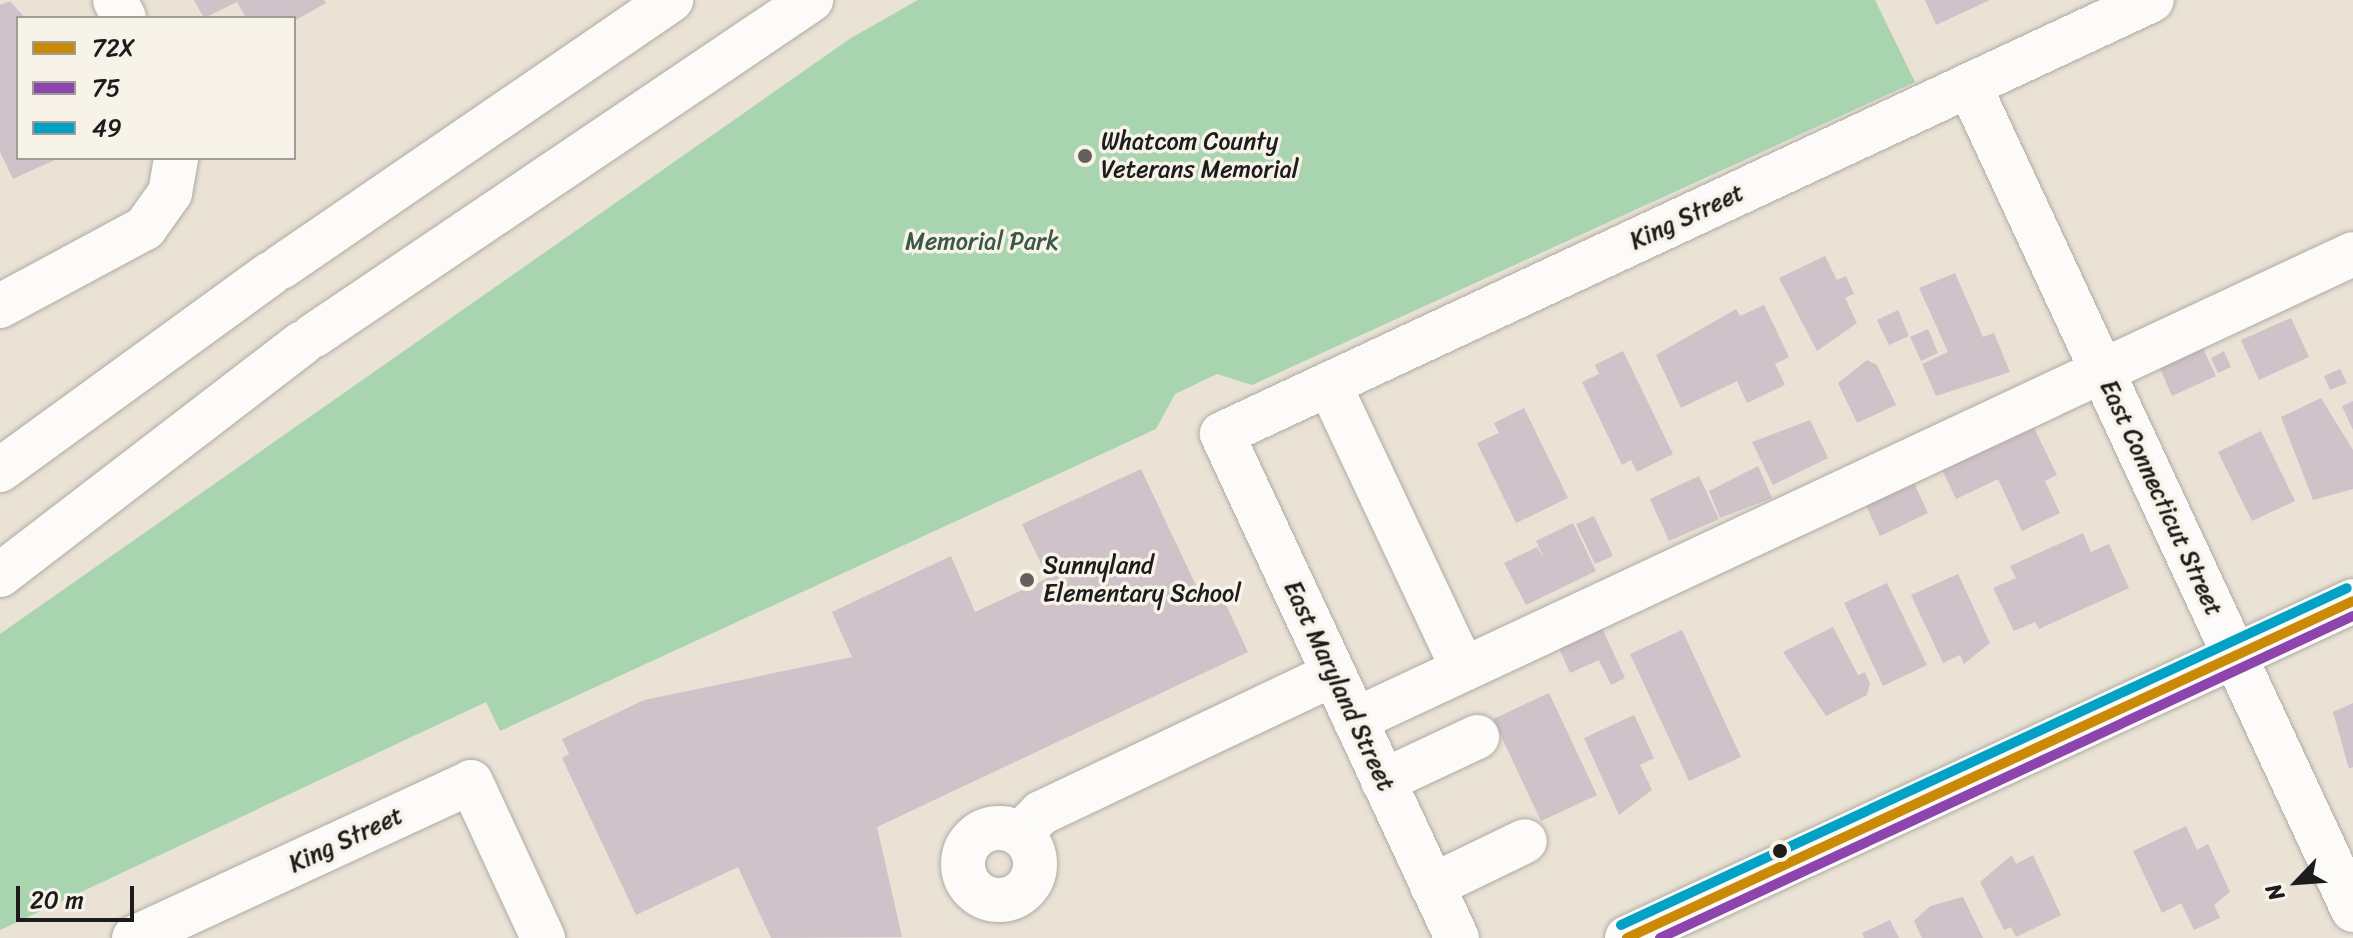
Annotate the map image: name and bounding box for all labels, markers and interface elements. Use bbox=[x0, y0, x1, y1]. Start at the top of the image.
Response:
legend bbox=[16, 16, 296, 160]
text: 72X bbox=[92, 27, 135, 69]
text: 75 bbox=[92, 67, 120, 109]
text: 49 bbox=[92, 107, 122, 149]
place label: Whatcom County Veterans Memorial bbox=[1101, 128, 1299, 184]
marker: Whatcom County Veterans Memorial bbox=[1076, 147, 1094, 165]
street label: King Street bbox=[1626, 178, 1748, 256]
park label: Memorial Park bbox=[905, 228, 1059, 256]
street label: East Connecticut Street bbox=[2093, 375, 2229, 621]
place label: Sunnyland Elementary School bbox=[1043, 552, 1241, 608]
marker: Sunnyland Elementary School bbox=[1018, 571, 1036, 589]
street label: East Maryland Street bbox=[1278, 577, 1400, 795]
street label: King Street bbox=[285, 801, 407, 879]
north arrow bbox=[2257, 842, 2337, 922]
unlabelled marker bbox=[1772, 843, 1788, 859]
scale bar bbox=[20, 870, 138, 920]
text: N bbox=[2254, 877, 2296, 908]
text: 20 m bbox=[30, 879, 84, 921]

